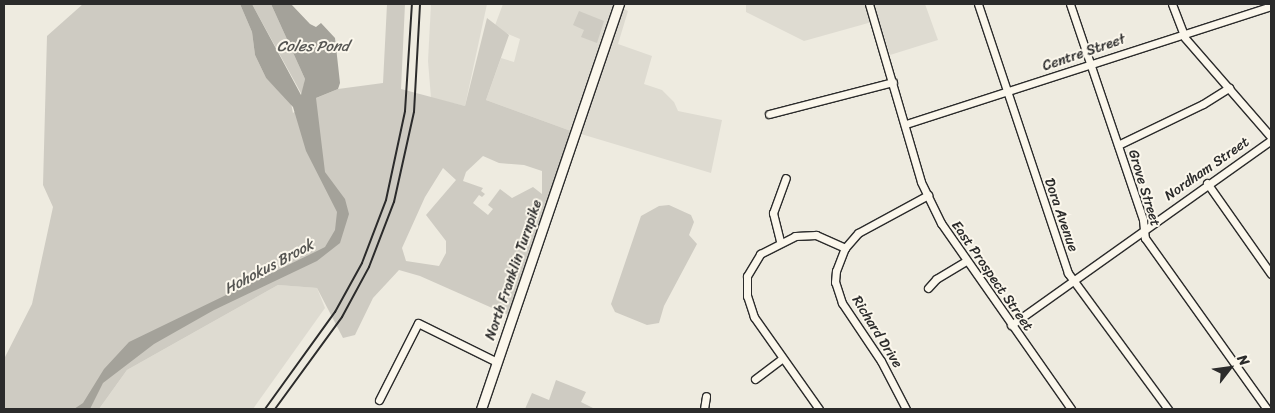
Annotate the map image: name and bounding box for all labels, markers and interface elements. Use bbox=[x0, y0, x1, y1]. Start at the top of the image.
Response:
street label: Centre Street bbox=[1040, 31, 1128, 75]
water label: Coles Pond bbox=[277, 38, 349, 56]
street label: Nordham Street bbox=[1161, 134, 1253, 204]
street label: Grove Street bbox=[1124, 147, 1164, 229]
street label: Dora Avenue bbox=[1041, 176, 1081, 254]
street label: North Franklin Turnpike bbox=[482, 198, 546, 342]
street label: East Prospect Street bbox=[948, 218, 1036, 334]
water label: Hohokus Brook bbox=[221, 236, 317, 298]
street label: Richard Drive bbox=[848, 293, 906, 371]
north arrow bbox=[1205, 343, 1255, 393]
text: N bbox=[1230, 350, 1257, 371]

